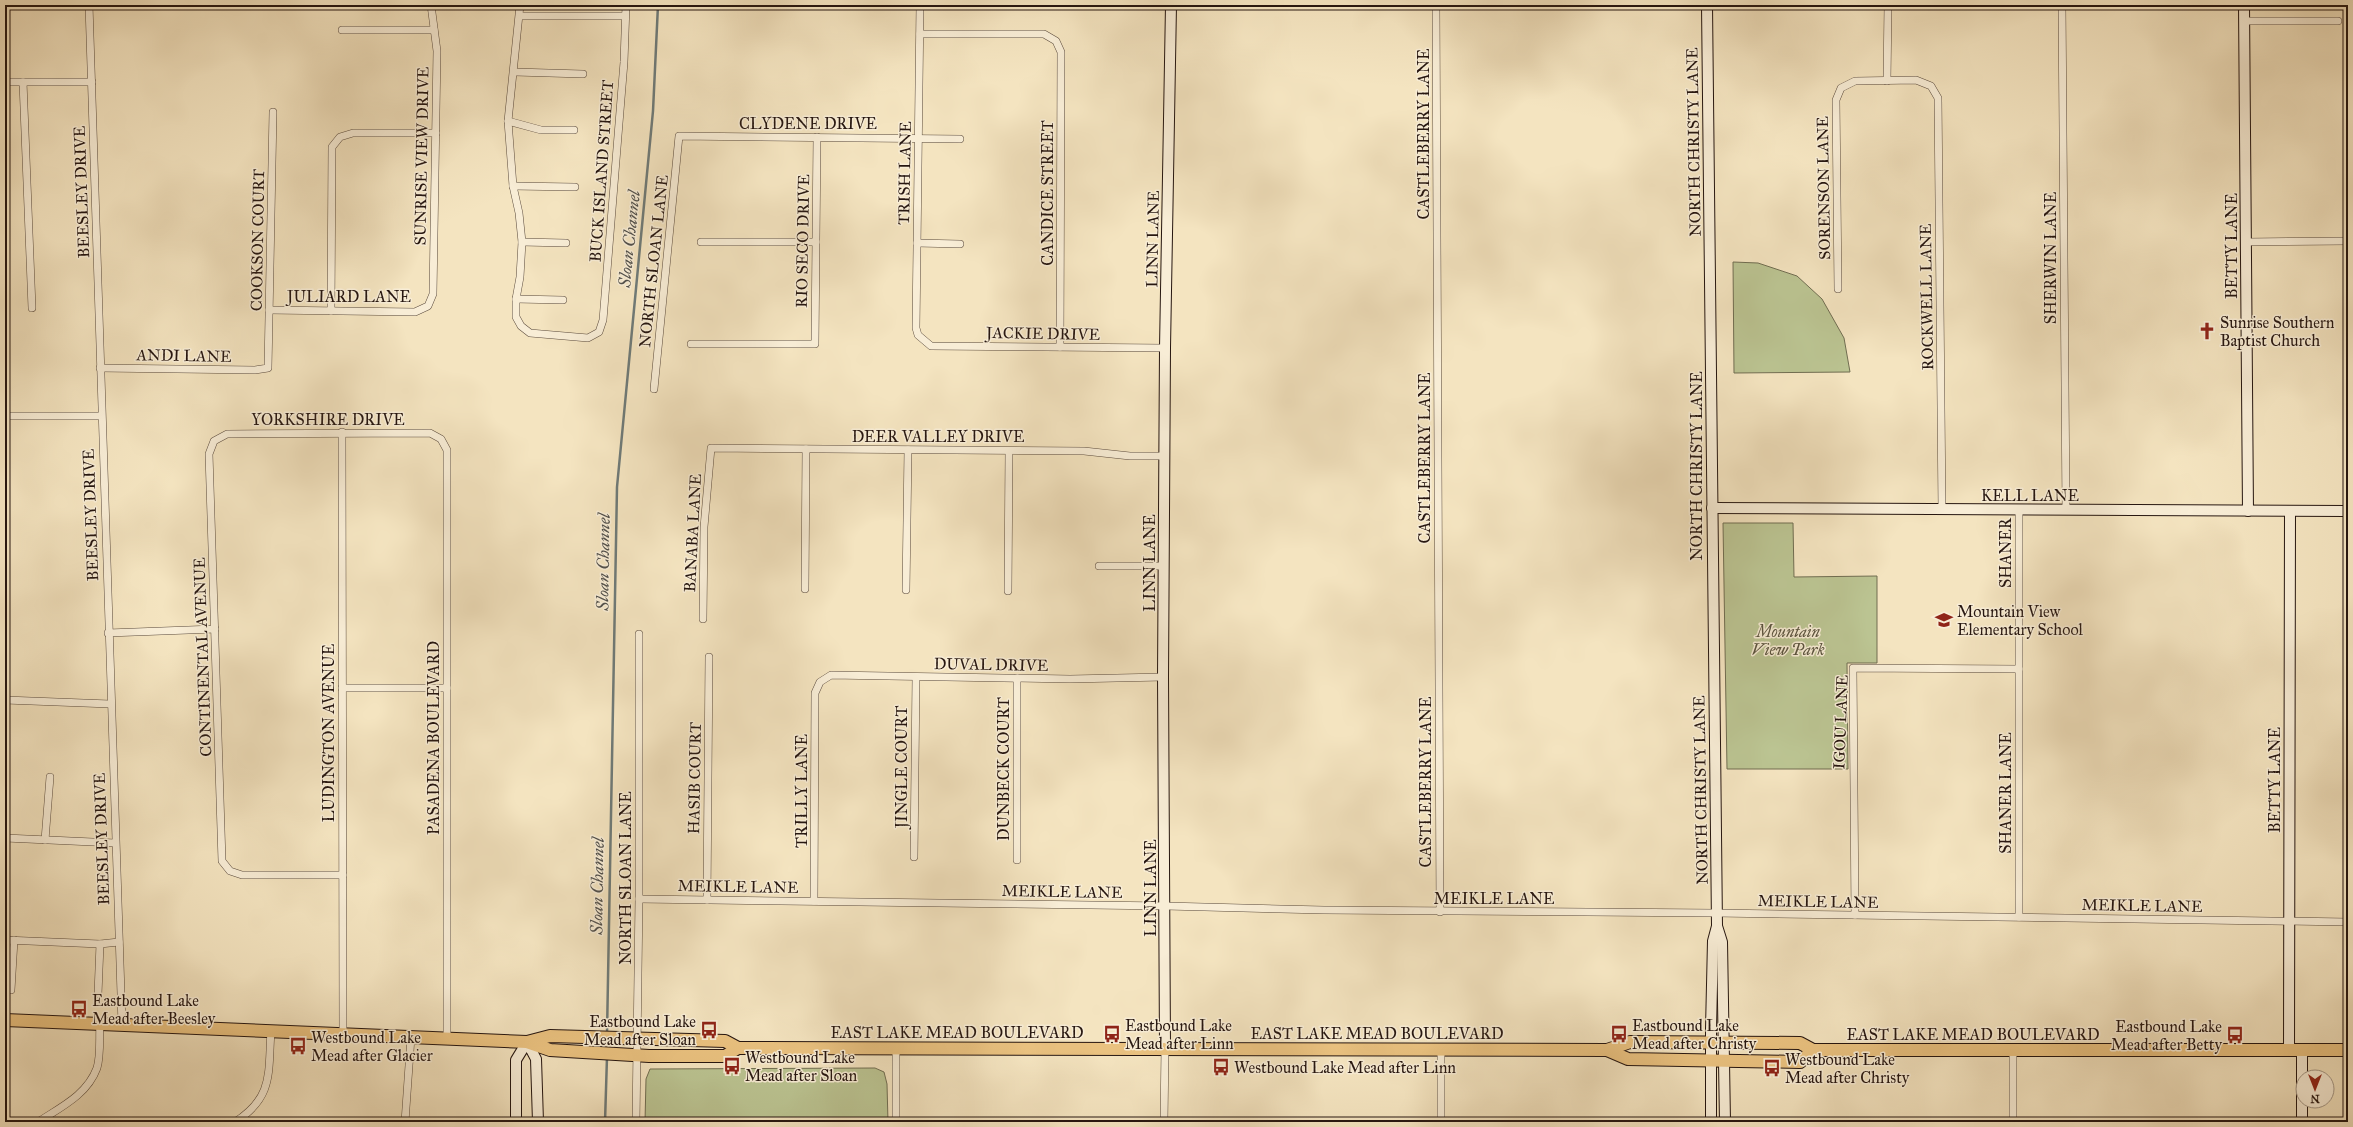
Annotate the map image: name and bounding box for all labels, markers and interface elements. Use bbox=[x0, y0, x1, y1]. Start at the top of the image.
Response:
street label: NORTH CHRISTY LANE bbox=[1682, 47, 1705, 237]
street label: CASTLEBERRY LANE bbox=[1414, 49, 1433, 219]
street label: SUNRISE VIEW DRIVE bbox=[410, 67, 433, 245]
street label: BUCK ISLAND STREET bbox=[586, 79, 617, 263]
street label: CLYDENE DRIVE bbox=[739, 114, 877, 133]
street label: SORENSON LANE bbox=[1813, 116, 1834, 260]
street label: CANDICE STREET bbox=[1038, 120, 1057, 266]
street label: TRISH LANE bbox=[894, 121, 915, 225]
street label: BEESLEY DRIVE bbox=[70, 125, 93, 259]
street label: COOKSON COURT bbox=[247, 169, 268, 311]
street label: NORTH SLOAN LANE bbox=[635, 174, 672, 348]
street label: RIO SECO DRIVE bbox=[792, 174, 813, 308]
water label: Sloan Channel bbox=[614, 188, 645, 289]
street label: LINN LANE bbox=[1142, 190, 1163, 288]
street label: SHERWIN LANE bbox=[2041, 192, 2060, 324]
street label: BETTY LANE bbox=[2222, 193, 2241, 299]
street label: ROCKWELL LANE bbox=[1916, 223, 1937, 371]
street label: JULIARD LANE bbox=[285, 287, 411, 307]
place label: Sunrise Southern Baptist Church bbox=[2220, 313, 2335, 350]
church icon: Sunrise Southern Baptist Church bbox=[2197, 321, 2217, 341]
street label: JACKIE DRIVE bbox=[984, 323, 1100, 345]
street label: ANDI LANE bbox=[135, 345, 232, 366]
street label: NORTH CHRISTY LANE bbox=[1687, 371, 1706, 561]
street label: CASTLEBERRY LANE bbox=[1415, 373, 1434, 543]
street label: YORKSHIRE DRIVE bbox=[251, 410, 405, 429]
street label: DEER VALLEY DRIVE bbox=[852, 427, 1024, 446]
street label: BEESLEY DRIVE bbox=[79, 448, 102, 582]
street label: BANABA LANE bbox=[680, 473, 705, 593]
street label: KELL LANE bbox=[1981, 486, 2079, 505]
water label: Sloan Channel bbox=[592, 512, 615, 612]
street label: LINN LANE bbox=[1140, 514, 1159, 612]
street label: SHANER bbox=[1996, 517, 2015, 588]
street label: CONTINENTAL AVENUE bbox=[190, 557, 215, 757]
place label: Mountain View Elementary School bbox=[1957, 602, 2083, 639]
school or university icon: Mountain View Elementary School bbox=[1934, 610, 1954, 630]
park label: Mountain View Park bbox=[1751, 622, 1825, 659]
street label: PASADENA BOULEVARD bbox=[424, 641, 443, 835]
street label: LUDINGTON AVENUE bbox=[319, 644, 338, 822]
street label: DUVAL DRIVE bbox=[934, 654, 1048, 675]
street label: IGOU LANE bbox=[1829, 674, 1852, 770]
street label: NORTH CHRISTY LANE bbox=[1689, 695, 1712, 885]
street label: DUNBECK COURT bbox=[994, 697, 1013, 841]
street label: CASTLEBERRY LANE bbox=[1416, 697, 1435, 867]
street label: JINGLE COURT bbox=[892, 706, 912, 830]
street label: HASIB COURT bbox=[684, 722, 705, 834]
street label: BETTY LANE bbox=[2265, 727, 2284, 833]
street label: SHANER LANE bbox=[1996, 732, 2015, 854]
street label: TRILLY LANE bbox=[792, 734, 811, 848]
street label: BEESLEY DRIVE bbox=[90, 772, 113, 906]
street label: NORTH SLOAN LANE bbox=[616, 791, 635, 965]
water label: Sloan Channel bbox=[586, 836, 609, 936]
street label: LINN LANE bbox=[1141, 839, 1160, 937]
street label: MEIKLE LANE bbox=[677, 876, 799, 897]
street label: MEIKLE LANE bbox=[1001, 881, 1123, 902]
street label: MEIKLE LANE bbox=[1434, 889, 1554, 908]
street label: MEIKLE LANE bbox=[1757, 891, 1879, 912]
street label: MEIKLE LANE bbox=[2081, 895, 2203, 916]
place label: Eastbound Lake Mead after Beesley bbox=[92, 991, 216, 1028]
bus stop icon: Eastbound Lake Mead after Beesley bbox=[69, 999, 89, 1019]
place label: Eastbound Lake Mead after Sloan bbox=[584, 1012, 696, 1049]
place label: Eastbound Lake Mead after Linn bbox=[1125, 1016, 1234, 1053]
place label: Eastbound Lake Mead after Christy bbox=[1632, 1016, 1757, 1053]
place label: Eastbound Lake Mead after Betty bbox=[2111, 1017, 2223, 1054]
bus stop icon: Eastbound Lake Mead after Sloan bbox=[699, 1020, 719, 1040]
street label: EAST LAKE MEAD BOULEVARD bbox=[830, 1023, 1084, 1042]
bus stop icon: Eastbound Lake Mead after Linn bbox=[1102, 1024, 1122, 1044]
street label: EAST LAKE MEAD BOULEVARD bbox=[1250, 1024, 1504, 1043]
bus stop icon: Eastbound Lake Mead after Christy bbox=[1609, 1024, 1629, 1044]
street label: EAST LAKE MEAD BOULEVARD bbox=[1846, 1025, 2100, 1044]
bus stop icon: Eastbound Lake Mead after Betty bbox=[2225, 1025, 2245, 1045]
place label: Westbound Lake Mead after Glacier bbox=[311, 1028, 433, 1065]
bus stop icon: Westbound Lake Mead after Glacier bbox=[288, 1036, 308, 1056]
place label: Westbound Lake Mead after Sloan bbox=[745, 1048, 858, 1085]
place label: Westbound Lake Mead after Christy bbox=[1785, 1050, 1910, 1087]
bus stop icon: Westbound Lake Mead after Sloan bbox=[722, 1056, 742, 1076]
bus stop icon: Westbound Lake Mead after Linn bbox=[1211, 1057, 1231, 1077]
place label: Westbound Lake Mead after Linn bbox=[1234, 1058, 1456, 1077]
bus stop icon: Westbound Lake Mead after Christy bbox=[1762, 1058, 1782, 1078]
north arrow bbox=[2295, 1069, 2335, 1109]
text: N bbox=[2310, 1092, 2320, 1105]

